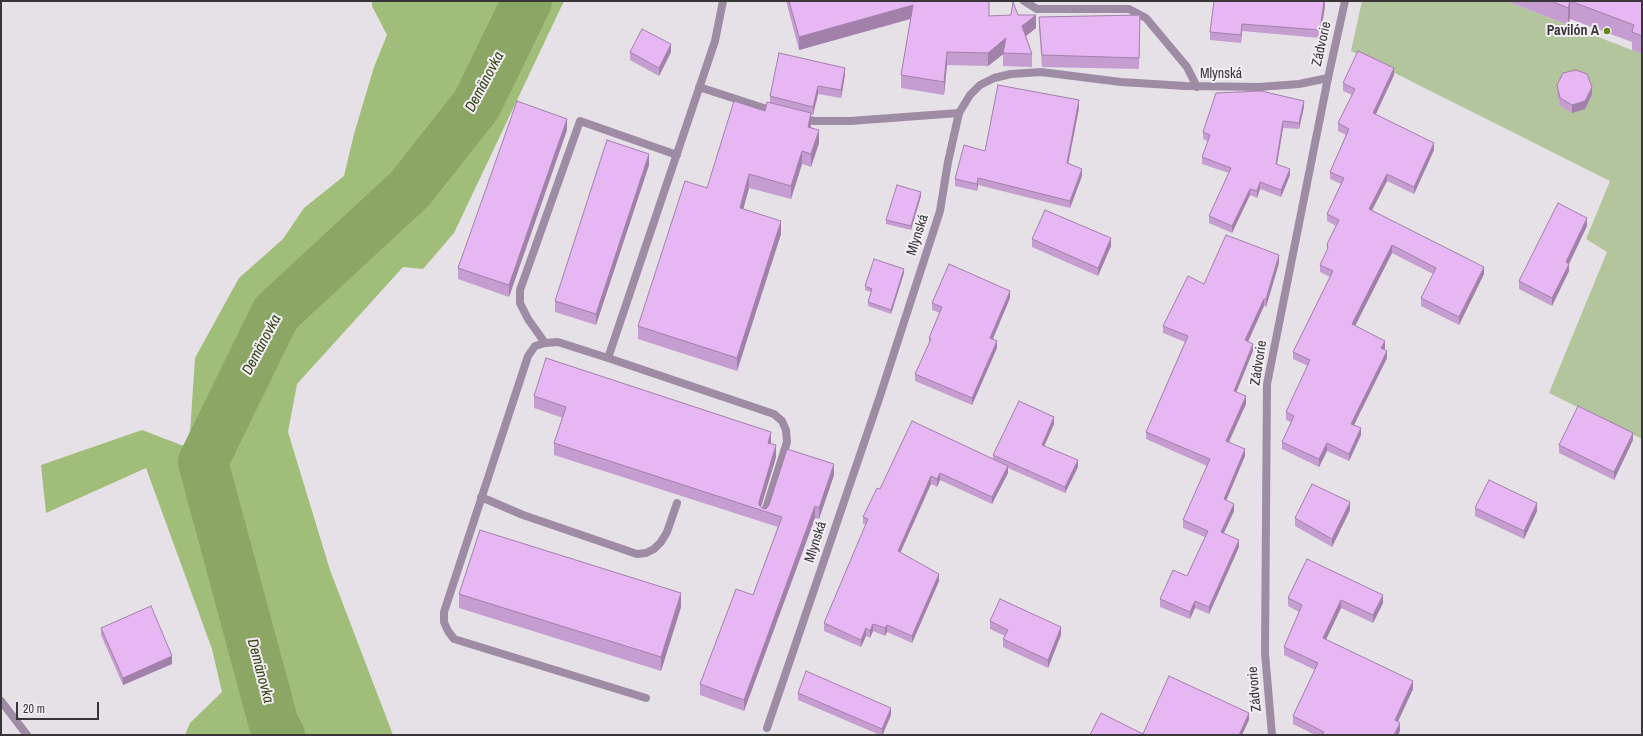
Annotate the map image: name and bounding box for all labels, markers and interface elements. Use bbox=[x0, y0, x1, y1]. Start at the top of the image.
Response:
street label: Zádvorie bbox=[1309, 20, 1335, 68]
place label: Pavilón A bbox=[1547, 23, 1599, 39]
marker: Pavilón A bbox=[1602, 26, 1612, 36]
water label: Demänovka bbox=[462, 49, 508, 115]
street label: Mlynská bbox=[1200, 66, 1242, 82]
street label: Mlynská bbox=[904, 212, 932, 258]
water label: Demänovka bbox=[239, 312, 285, 378]
street label: Zádvorie bbox=[1247, 339, 1271, 387]
street label: Mlynská bbox=[802, 519, 830, 565]
water label: Demänovka bbox=[243, 637, 277, 705]
street label: Zádvorie bbox=[1245, 666, 1265, 712]
scale bar bbox=[18, 694, 101, 720]
text: 20 m bbox=[23, 701, 45, 717]

